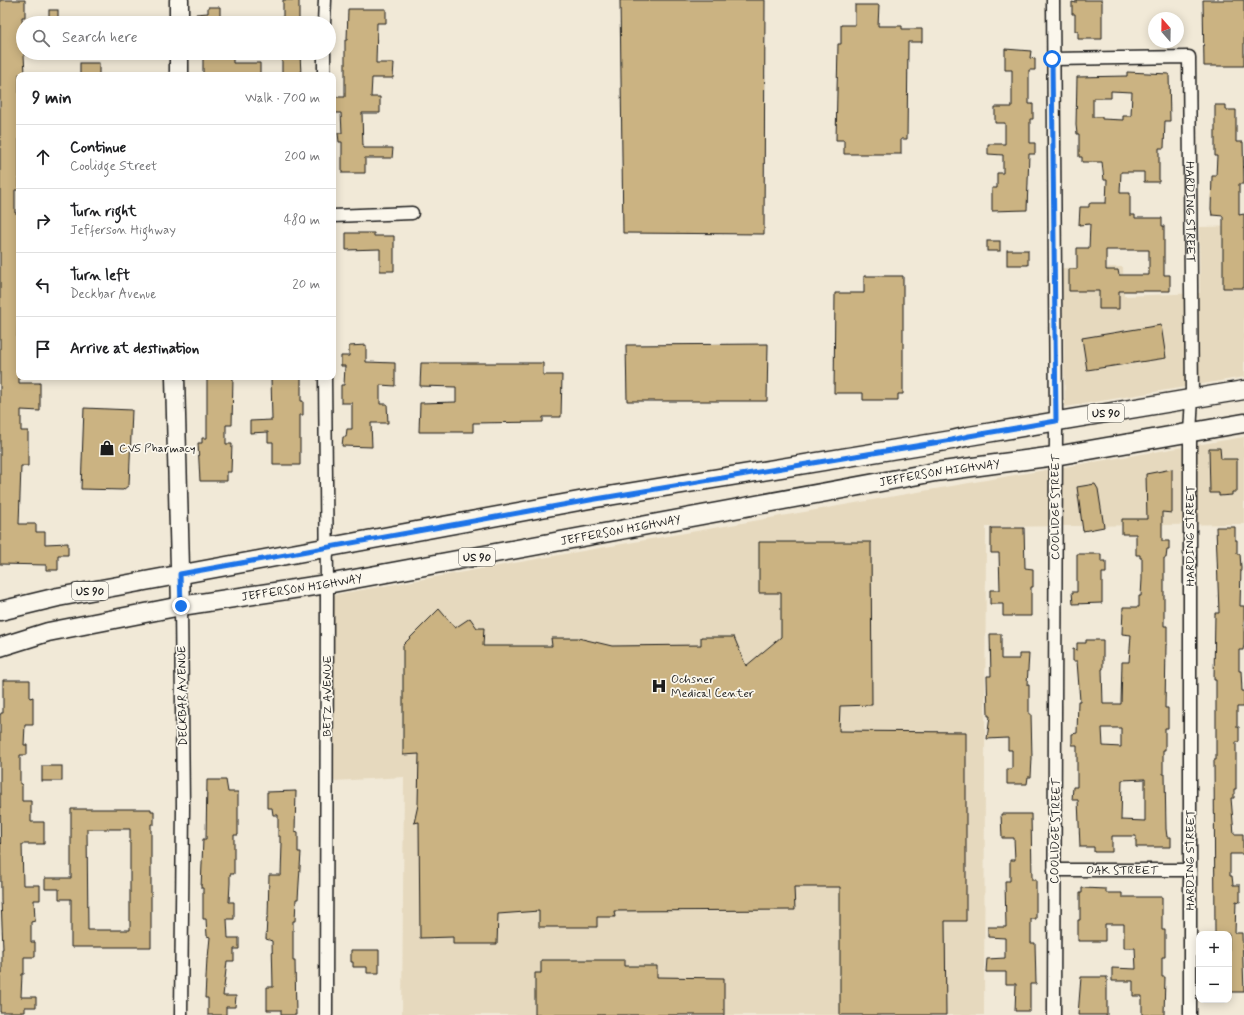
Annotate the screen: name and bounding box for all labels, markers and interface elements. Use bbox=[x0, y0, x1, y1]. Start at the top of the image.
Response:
north arrow bbox=[1148, 12, 1184, 48]
search box bbox=[16, 16, 336, 60]
icon: search bbox=[30, 27, 52, 49]
text: Search here bbox=[62, 28, 138, 48]
route start bbox=[1043, 50, 1061, 68]
text: 9 min bbox=[32, 87, 72, 109]
text: Walk · 700 m bbox=[245, 90, 320, 107]
text: Continue bbox=[70, 138, 126, 158]
icon: ahead bbox=[32, 146, 54, 168]
text: 200 m bbox=[285, 148, 320, 165]
text: Coolidge Street bbox=[70, 158, 157, 175]
street label: HARDING STREET bbox=[1181, 161, 1198, 263]
text: Turn right bbox=[70, 202, 137, 222]
icon: right bbox=[32, 210, 54, 232]
text: 480 m bbox=[284, 212, 320, 229]
text: Jefferson Highway bbox=[70, 222, 176, 239]
text: Turn left bbox=[70, 266, 130, 286]
icon: left bbox=[32, 274, 54, 296]
text: 20 m bbox=[292, 276, 320, 293]
text: Deckbar Avenue bbox=[70, 286, 156, 303]
icon: arrive bbox=[32, 338, 54, 360]
text: Arrive at destination bbox=[70, 339, 199, 359]
road number: US 90 bbox=[1088, 404, 1124, 422]
shop icon: CVS Pharmacy bbox=[98, 439, 116, 457]
place label: CVS Pharmacy bbox=[119, 441, 196, 457]
street label: COOLIDGE STREET bbox=[1048, 453, 1064, 560]
street label: JEFFERSON HIGHWAY bbox=[878, 456, 1001, 491]
street label: HARDING STREET bbox=[1183, 485, 1199, 587]
street label: JEFFERSON HIGHWAY bbox=[559, 512, 683, 550]
road number: US 90 bbox=[459, 548, 495, 566]
street label: JEFFERSON HIGHWAY bbox=[240, 571, 364, 606]
road number: US 90 bbox=[72, 582, 108, 600]
route end bbox=[172, 597, 190, 615]
street label: DECKBAR AVENUE bbox=[174, 646, 192, 746]
street label: BETZ AVENUE bbox=[320, 655, 336, 737]
place label: Ochsner Medical Center bbox=[671, 672, 754, 702]
hospital icon: Ochsner Medical Center bbox=[650, 677, 668, 695]
street label: COOLIDGE STREET bbox=[1047, 777, 1065, 884]
street label: HARDING STREET bbox=[1183, 809, 1199, 911]
street label: OAK STREET bbox=[1086, 863, 1159, 879]
map controls bbox=[1196, 931, 1232, 1003]
button: + bbox=[1196, 931, 1232, 967]
button: − bbox=[1196, 967, 1232, 1003]

